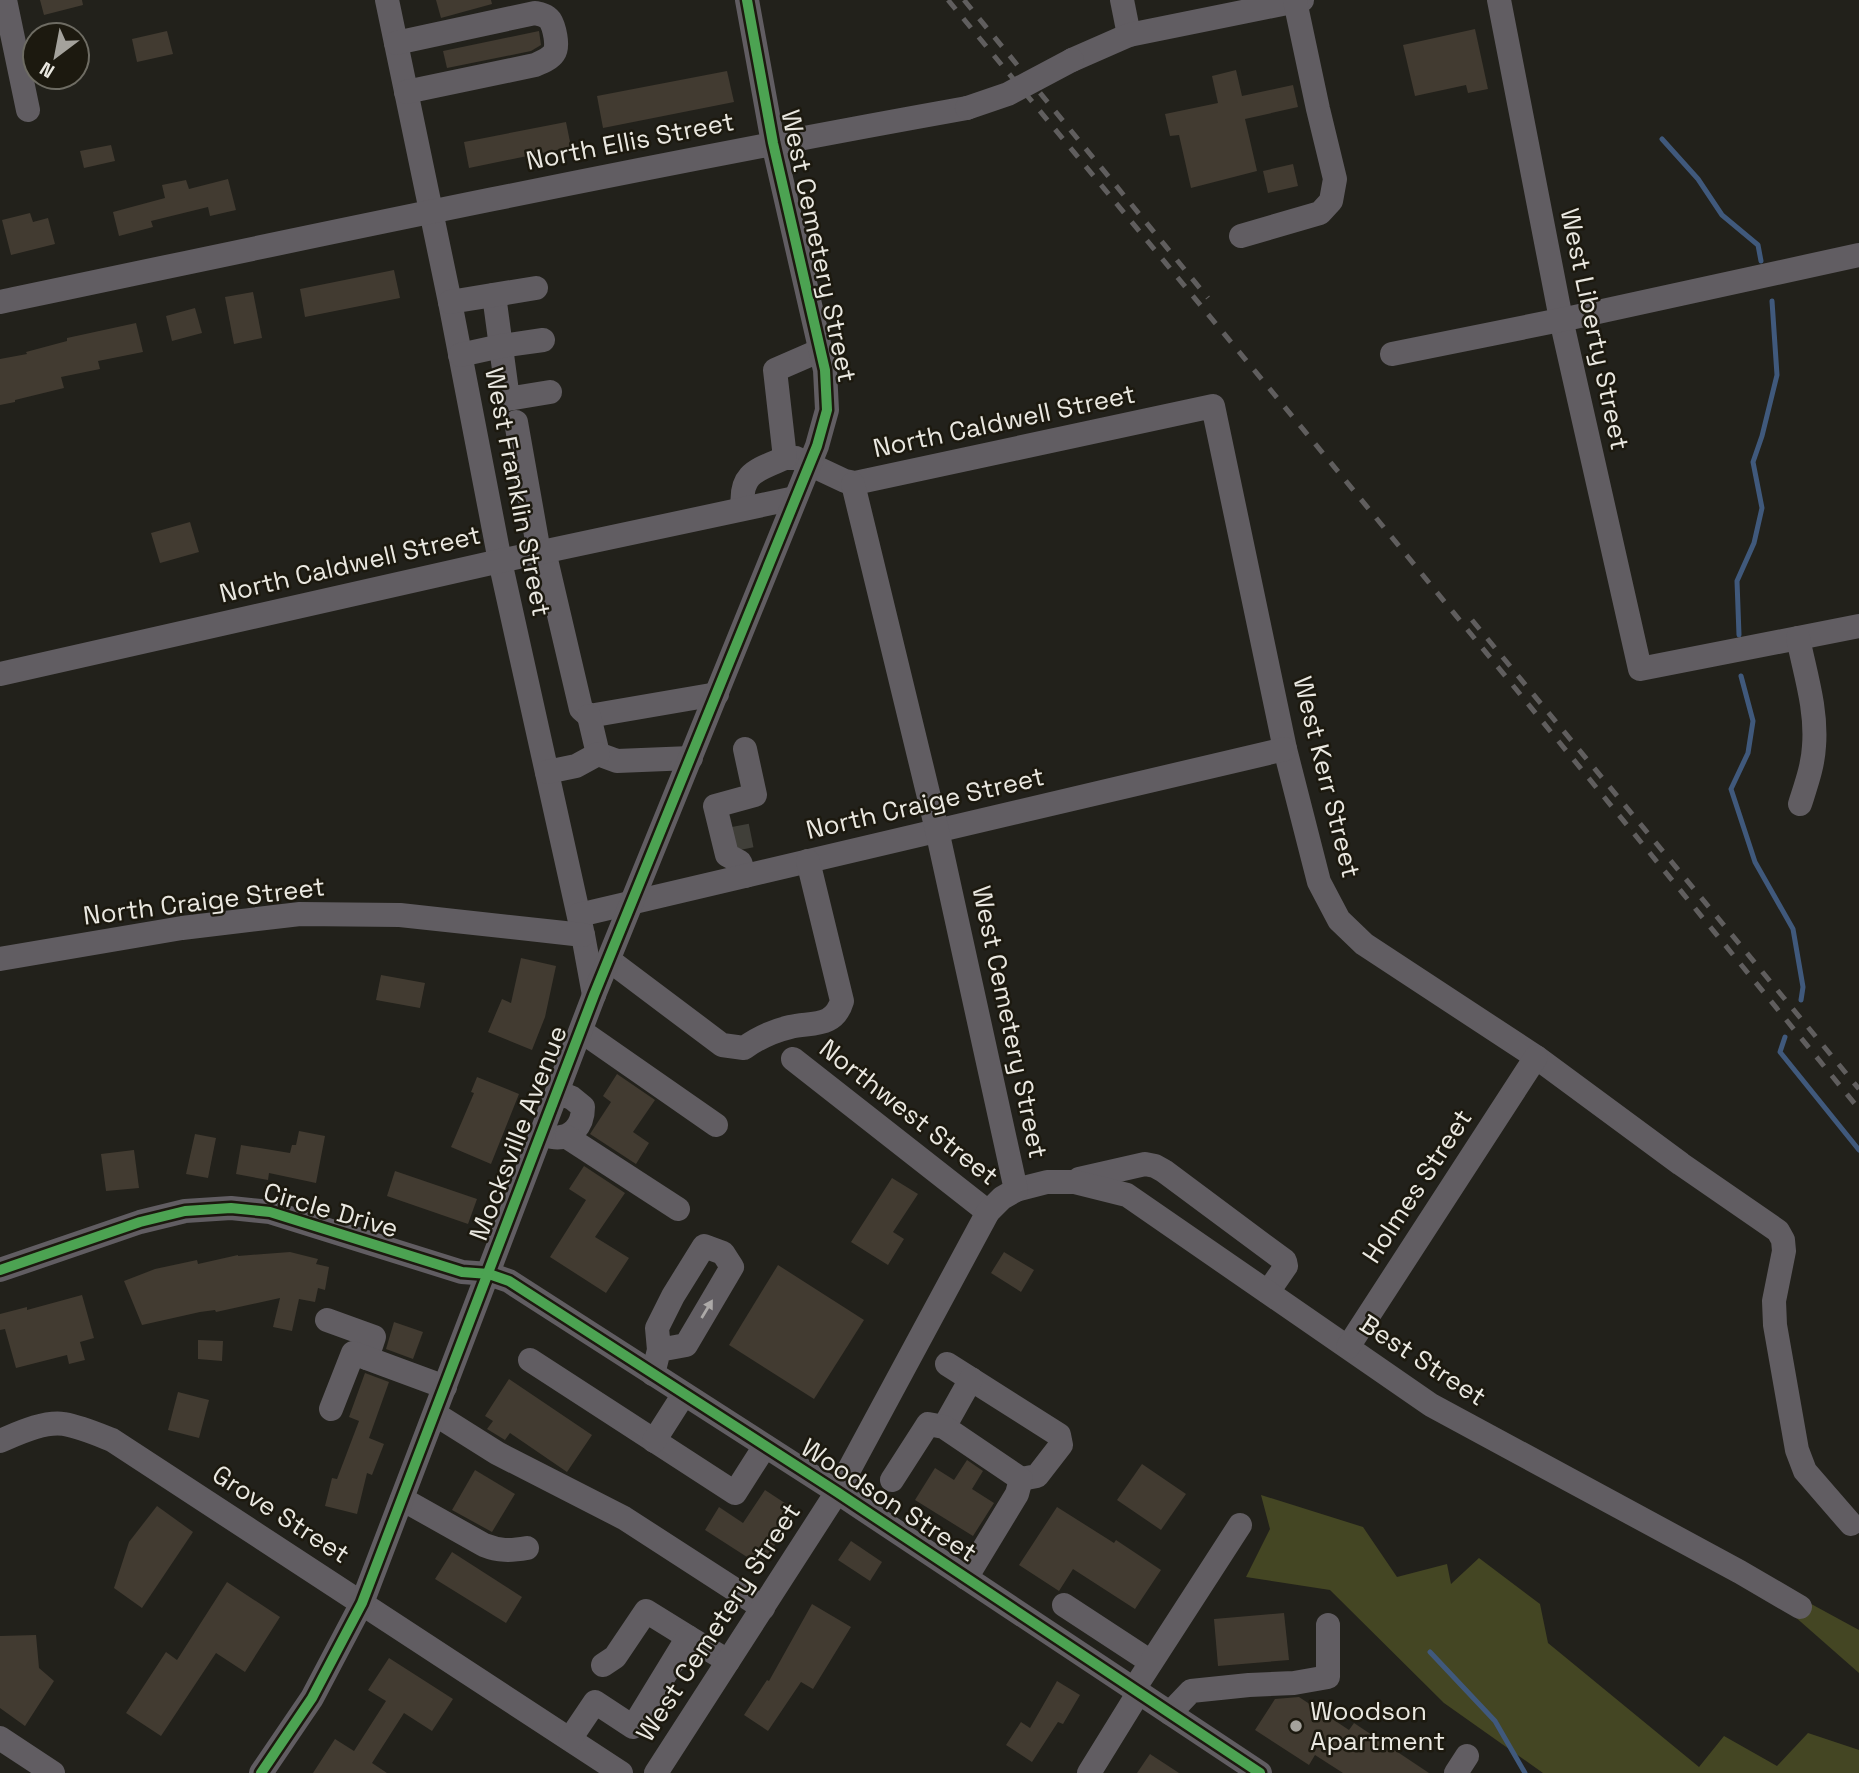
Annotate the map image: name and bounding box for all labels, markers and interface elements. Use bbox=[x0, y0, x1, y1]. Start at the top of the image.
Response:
north arrow bbox=[21, 21, 91, 91]
text: N bbox=[35, 56, 59, 84]
street label: North Ellis Street bbox=[523, 104, 737, 178]
street label: West Cemetery Street bbox=[773, 107, 865, 385]
street label: West Liberty Street bbox=[1553, 205, 1637, 453]
street label: West Franklin Street bbox=[477, 365, 559, 619]
street label: North Caldwell Street bbox=[870, 377, 1138, 465]
street label: North Caldwell Street bbox=[216, 517, 484, 611]
street label: West Kerr Street bbox=[1286, 673, 1368, 881]
street label: North Craige Street bbox=[803, 759, 1047, 847]
street label: North Craige Street bbox=[81, 869, 327, 933]
street label: West Cemetery Street bbox=[964, 883, 1056, 1161]
street label: Mocksville Avenue bbox=[461, 1021, 575, 1245]
street label: Northwest Street bbox=[812, 1031, 1006, 1193]
street label: Holmes Street bbox=[1355, 1102, 1479, 1270]
street label: Circle Drive bbox=[260, 1175, 402, 1245]
one-way arrow bbox=[701, 1300, 713, 1319]
street label: Best Street bbox=[1353, 1307, 1493, 1413]
street label: Woodson Street bbox=[795, 1430, 983, 1570]
street label: Grove Street bbox=[206, 1457, 356, 1571]
street label: West Cemetery Street bbox=[628, 1496, 808, 1748]
place label: Woodson Apartment bbox=[1310, 1694, 1445, 1758]
marker: Woodson Apartment bbox=[1288, 1718, 1304, 1734]

